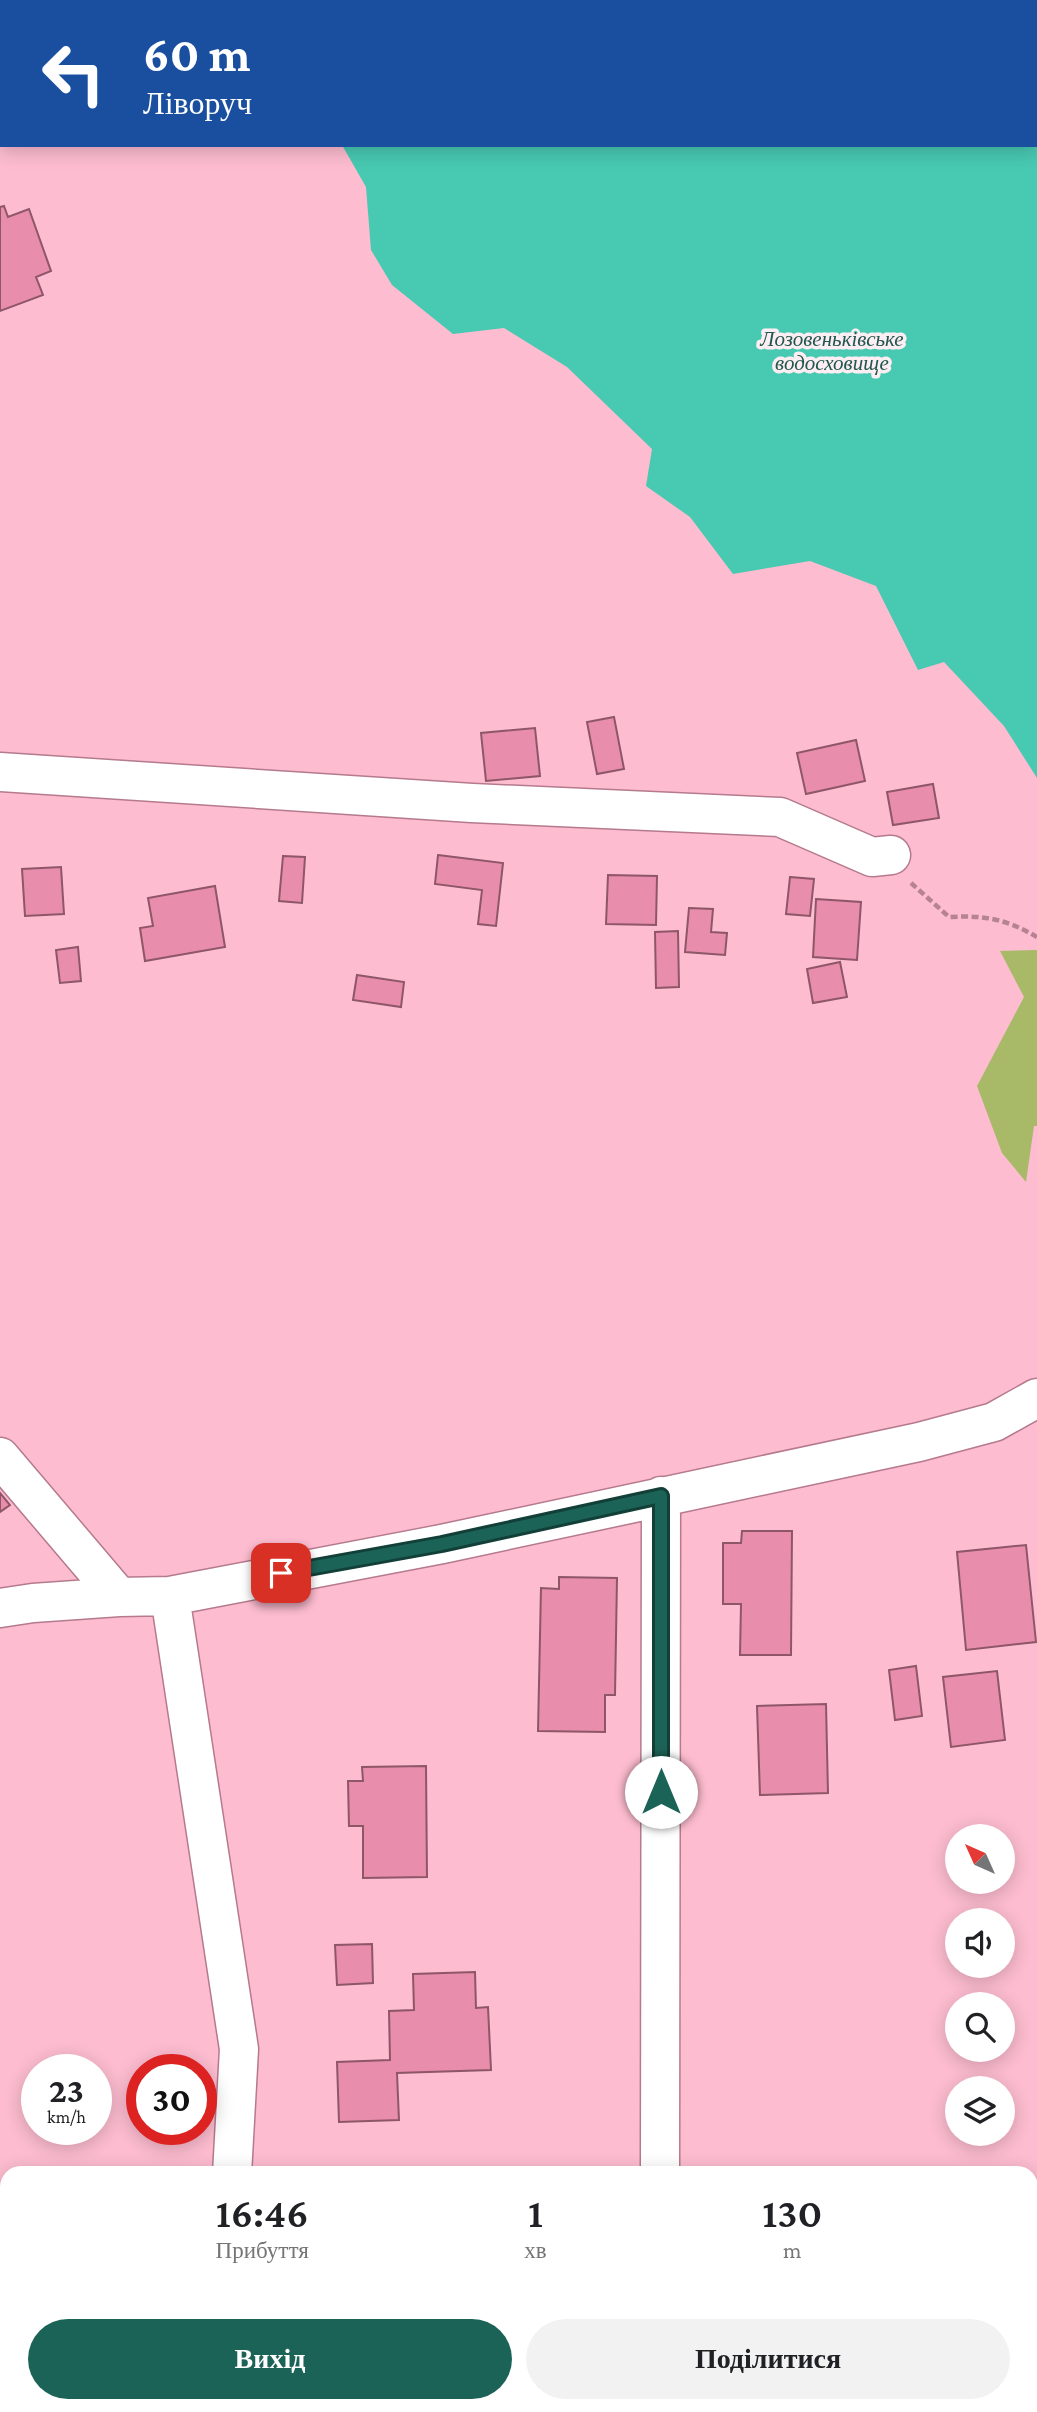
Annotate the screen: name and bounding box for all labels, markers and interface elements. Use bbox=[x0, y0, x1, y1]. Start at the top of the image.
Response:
text: 60 m bbox=[143, 27, 250, 82]
icon: left bbox=[28, 28, 119, 119]
text: Ліворуч bbox=[143, 85, 252, 121]
water label: Лозовеньківське водосховище bbox=[759, 327, 904, 375]
pin bbox=[251, 1543, 311, 1603]
icon: arrive bbox=[262, 1554, 300, 1592]
position arrow bbox=[624, 1755, 698, 1829]
north arrow bbox=[945, 1824, 1015, 1894]
map controls bbox=[945, 1824, 1015, 2146]
button: sound bbox=[945, 1908, 1015, 1978]
button: search bbox=[945, 1992, 1015, 2062]
speed limit sign: 30 bbox=[126, 2054, 217, 2145]
text: 23 bbox=[49, 2071, 84, 2110]
button: layers bbox=[945, 2076, 1015, 2146]
text: km/h bbox=[47, 2107, 86, 2127]
text: 16:46 bbox=[216, 2189, 309, 2236]
text: 1 bbox=[528, 2189, 543, 2236]
text: 130 bbox=[762, 2189, 822, 2236]
text: Прибуття bbox=[216, 2237, 309, 2263]
text: хв bbox=[524, 2237, 547, 2263]
text: m bbox=[783, 2237, 802, 2263]
button: Вихід bbox=[28, 2319, 512, 2399]
button: Поділитися bbox=[526, 2319, 1010, 2399]

